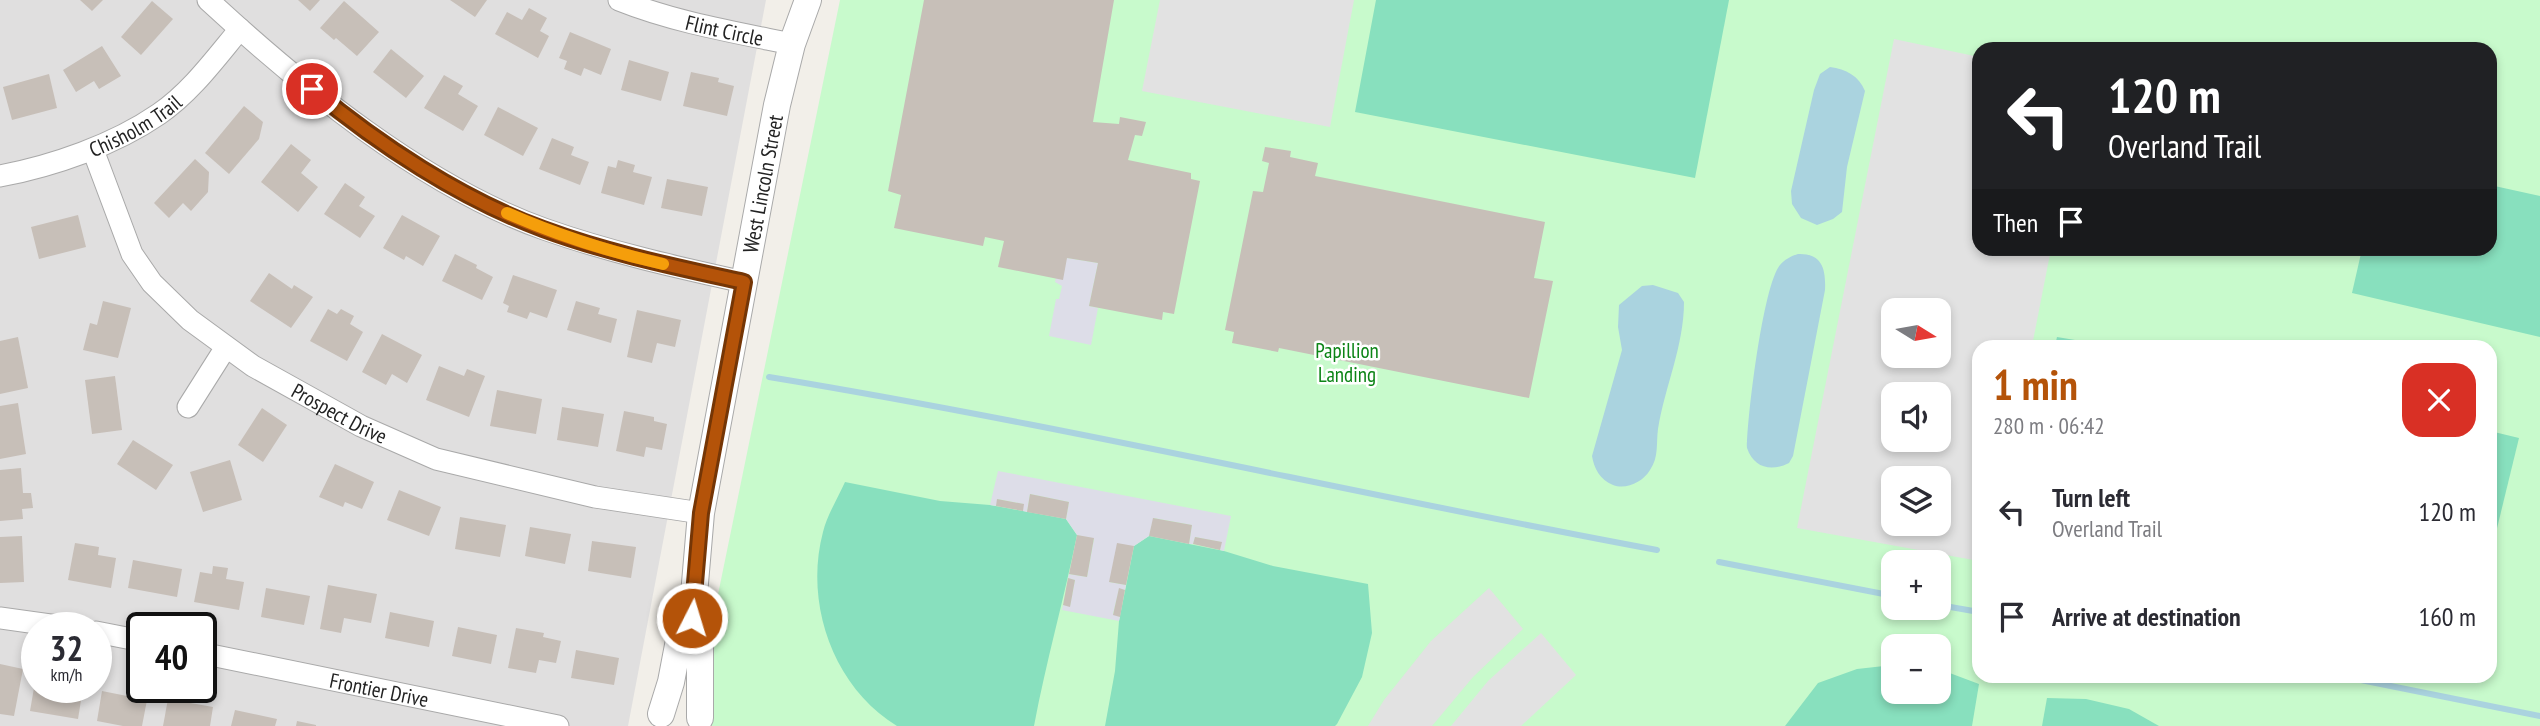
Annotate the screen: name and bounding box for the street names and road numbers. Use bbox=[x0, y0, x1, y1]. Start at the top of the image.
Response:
street label: Flint Circle bbox=[683, 8, 766, 51]
street label: Chisholm Trail bbox=[85, 89, 187, 163]
street label: West Lincoln Street bbox=[736, 112, 788, 255]
street label: Prospect Drive bbox=[287, 377, 391, 449]
street label: Frontier Drive bbox=[328, 666, 431, 713]

